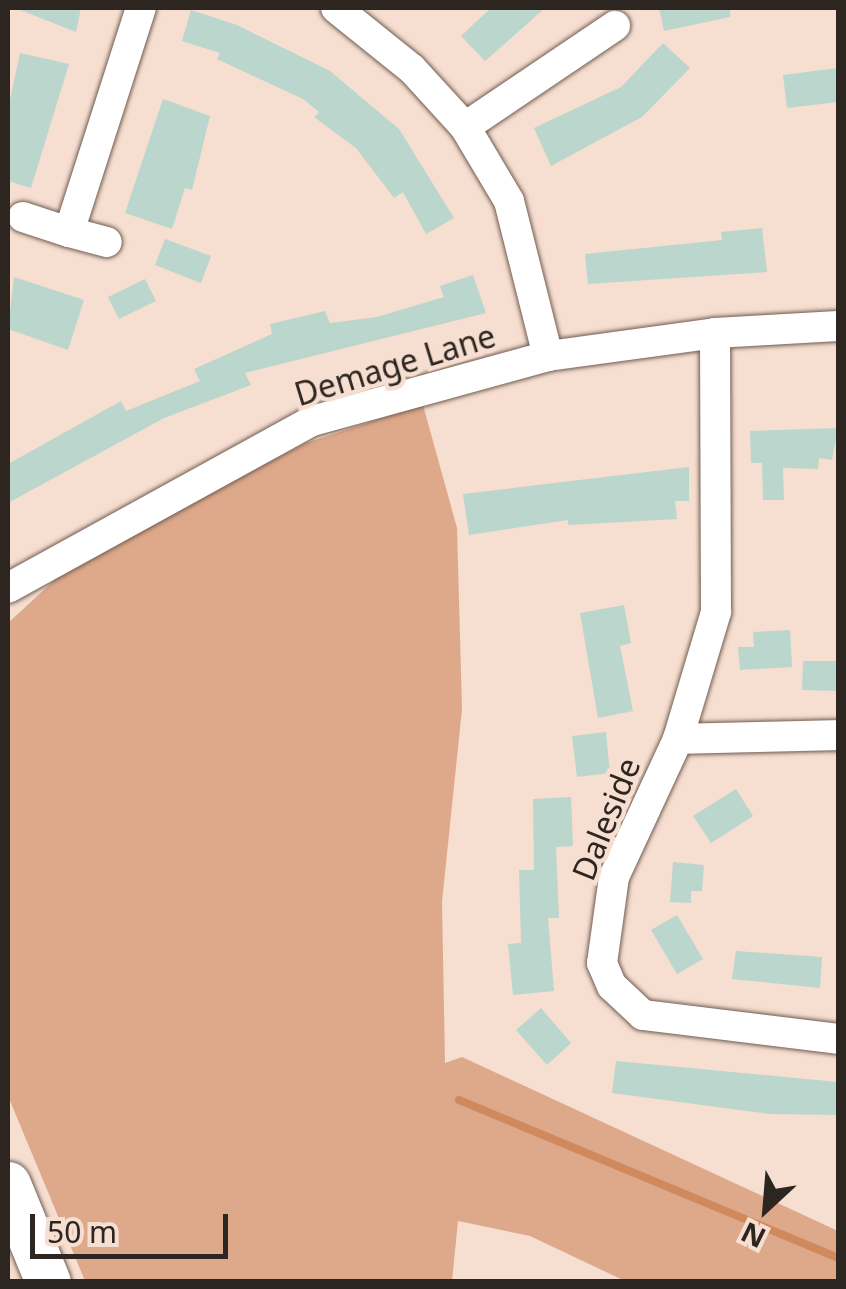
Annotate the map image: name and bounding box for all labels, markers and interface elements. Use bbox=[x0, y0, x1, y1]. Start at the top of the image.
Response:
street label: Demage Lane bbox=[290, 316, 500, 414]
street label: Daleside bbox=[564, 752, 648, 886]
north arrow bbox=[716, 1159, 816, 1259]
scale bar bbox=[35, 1194, 232, 1256]
text: 50 m bbox=[47, 1211, 117, 1252]
text: N bbox=[734, 1214, 771, 1258]

